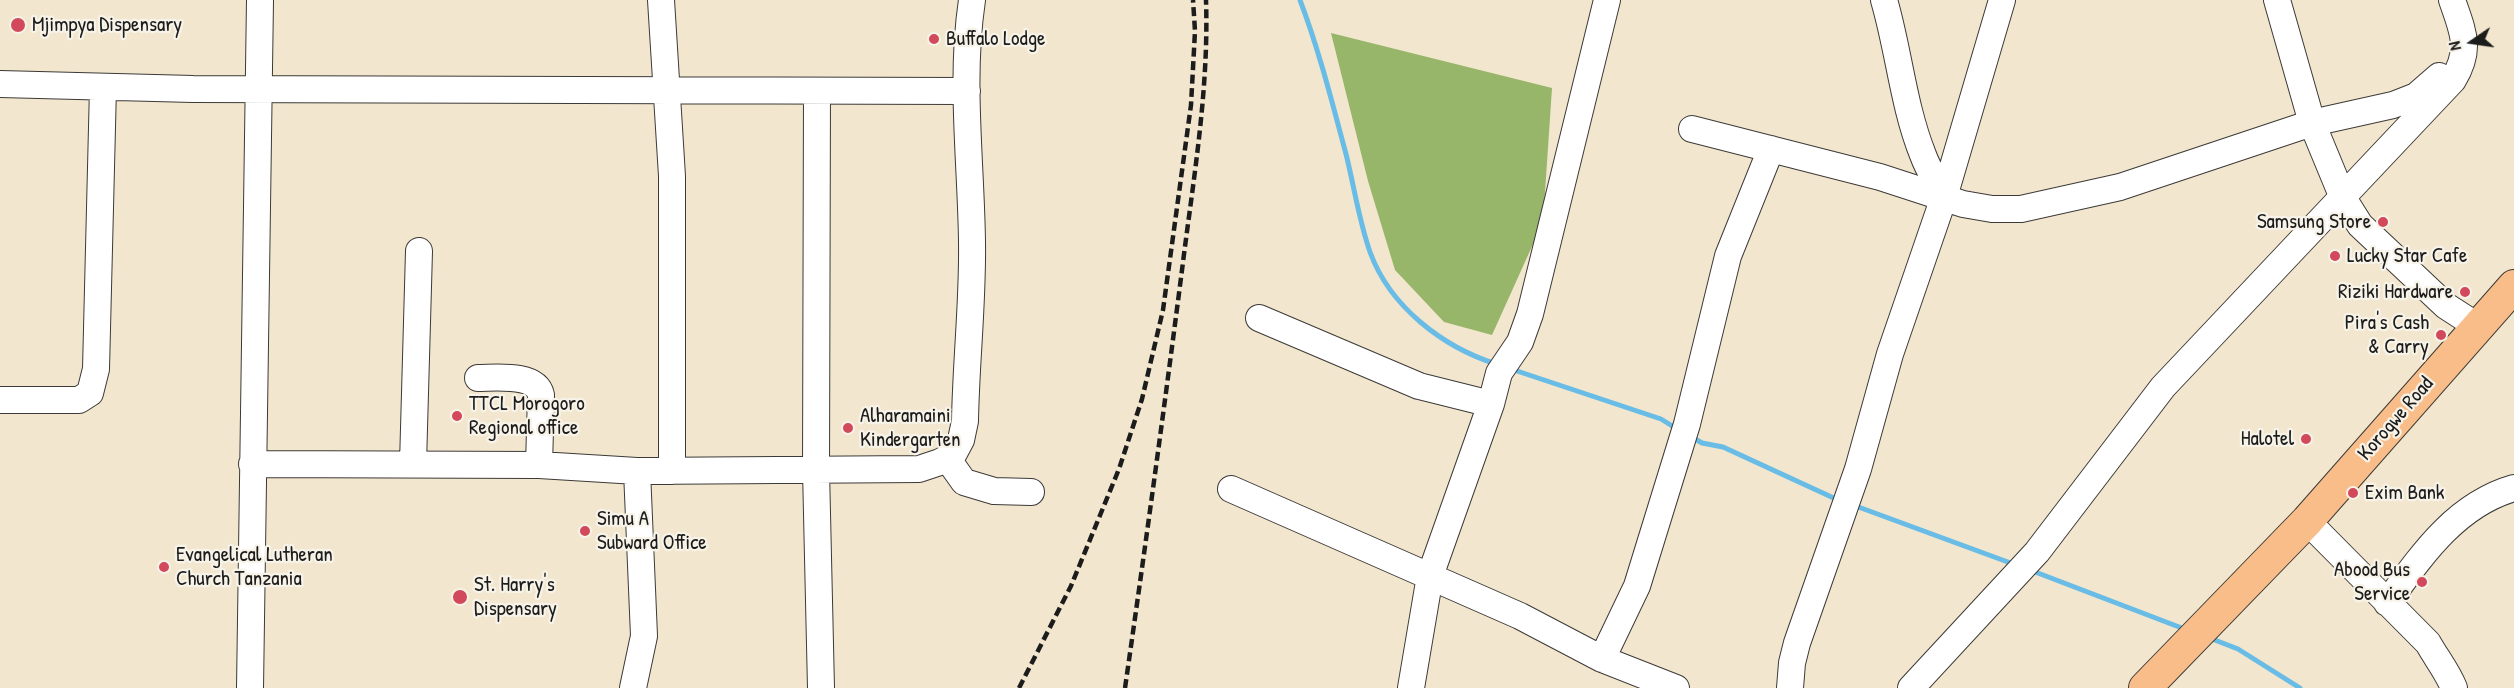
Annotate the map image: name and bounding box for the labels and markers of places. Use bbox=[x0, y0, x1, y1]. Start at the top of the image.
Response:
place label: Mjimpya Dispensary bbox=[32, 12, 182, 38]
marker: Mjimpya Dispensary bbox=[9, 16, 27, 34]
place label: Buffalo Lodge bbox=[946, 26, 1045, 52]
marker: Buffalo Lodge bbox=[927, 32, 941, 46]
place label: Samsung Store bbox=[2257, 209, 2371, 235]
marker: Samsung Store bbox=[2376, 215, 2390, 229]
place label: Lucky Star Cafe bbox=[2347, 243, 2467, 269]
marker: Lucky Star Cafe bbox=[2328, 249, 2342, 263]
place label: Riziki Hardware bbox=[2338, 279, 2453, 305]
marker: Riziki Hardware bbox=[2458, 285, 2472, 299]
place label: Pira's Cash & Carry bbox=[2345, 310, 2429, 360]
marker: Pira's Cash & Carry bbox=[2434, 328, 2448, 342]
place label: TTCL Morogoro Regional office bbox=[469, 391, 585, 441]
place label: Alharamaini Kindergarten bbox=[860, 403, 961, 453]
marker: TTCL Morogoro Regional office bbox=[450, 409, 464, 423]
marker: Alharamaini Kindergarten bbox=[841, 421, 855, 435]
place label: Halotel bbox=[2241, 426, 2294, 452]
marker: Halotel bbox=[2299, 432, 2313, 446]
place label: Exim Bank bbox=[2365, 480, 2445, 506]
marker: Exim Bank bbox=[2346, 486, 2360, 500]
place label: Simu A Subward Office bbox=[597, 506, 707, 556]
marker: Simu A Subward Office bbox=[578, 524, 592, 538]
place label: Evangelical Lutheran Church Tanzania bbox=[176, 542, 333, 592]
place label: Abood Bus Service bbox=[2334, 557, 2410, 607]
marker: Evangelical Lutheran Church Tanzania bbox=[157, 560, 171, 574]
place label: St. Harry's Dispensary bbox=[474, 572, 557, 622]
marker: Abood Bus Service bbox=[2415, 575, 2429, 589]
marker: St. Harry's Dispensary bbox=[451, 588, 469, 606]

